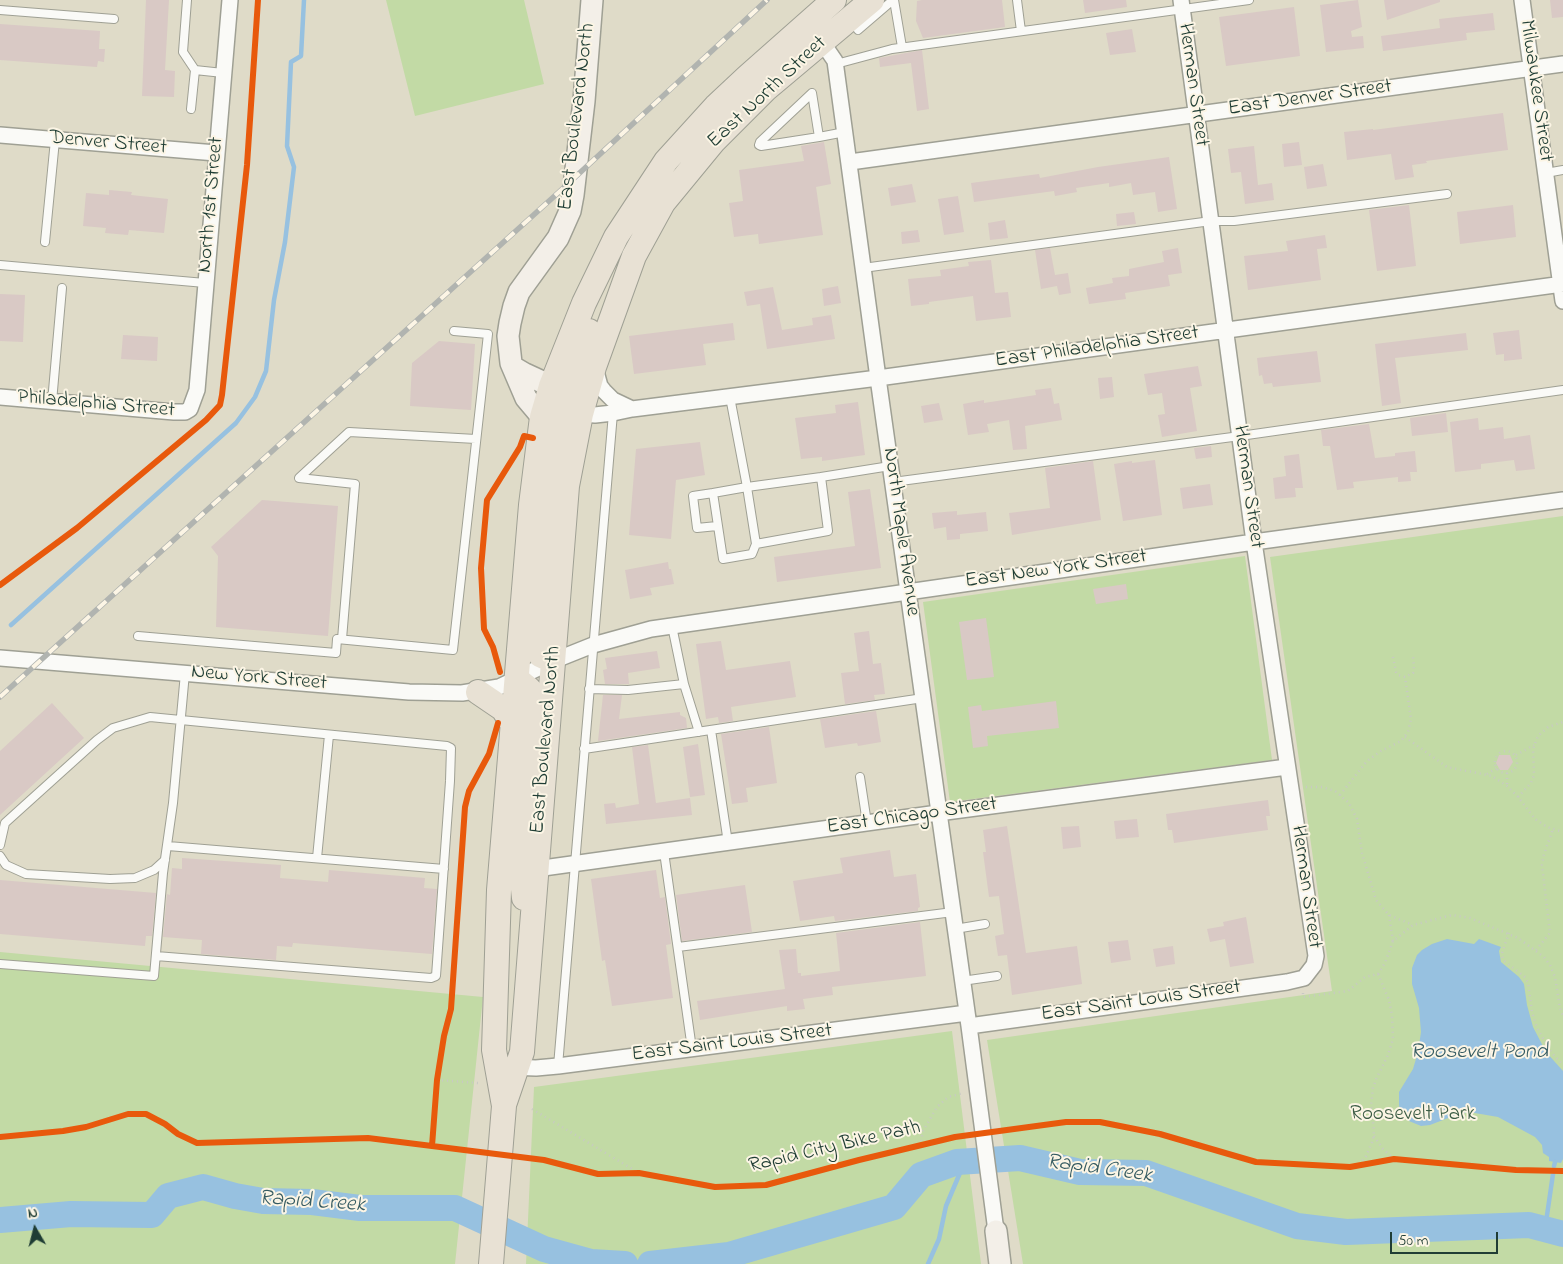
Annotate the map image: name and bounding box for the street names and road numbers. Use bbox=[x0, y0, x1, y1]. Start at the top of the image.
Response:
street label: Milwaukee Street bbox=[1513, 18, 1557, 164]
street label: East Boulevard North bbox=[554, 22, 602, 212]
street label: Herman Street bbox=[1171, 22, 1213, 148]
street label: East North Street bbox=[703, 31, 833, 155]
street label: East Denver Street bbox=[1227, 75, 1393, 123]
street label: Denver Street bbox=[48, 126, 168, 162]
street label: North 1st Street bbox=[194, 136, 230, 274]
street label: East Philadelphia Street bbox=[994, 321, 1200, 375]
street label: Philadelphia Street bbox=[16, 386, 176, 424]
street label: Herman Street bbox=[1226, 424, 1268, 550]
street label: North Maple Avenue bbox=[876, 446, 924, 618]
street label: East New York Street bbox=[963, 545, 1149, 595]
street label: East Boulevard North bbox=[526, 645, 568, 835]
street label: New York Street bbox=[190, 661, 328, 697]
street label: East Chicago Street bbox=[825, 793, 999, 841]
street label: Herman Street bbox=[1284, 824, 1326, 950]
street label: East Saint Louis Street bbox=[1039, 975, 1243, 1029]
street label: East Saint Louis Street bbox=[630, 1019, 834, 1069]
street label: Rapid City Bike Path bbox=[747, 1116, 923, 1180]

